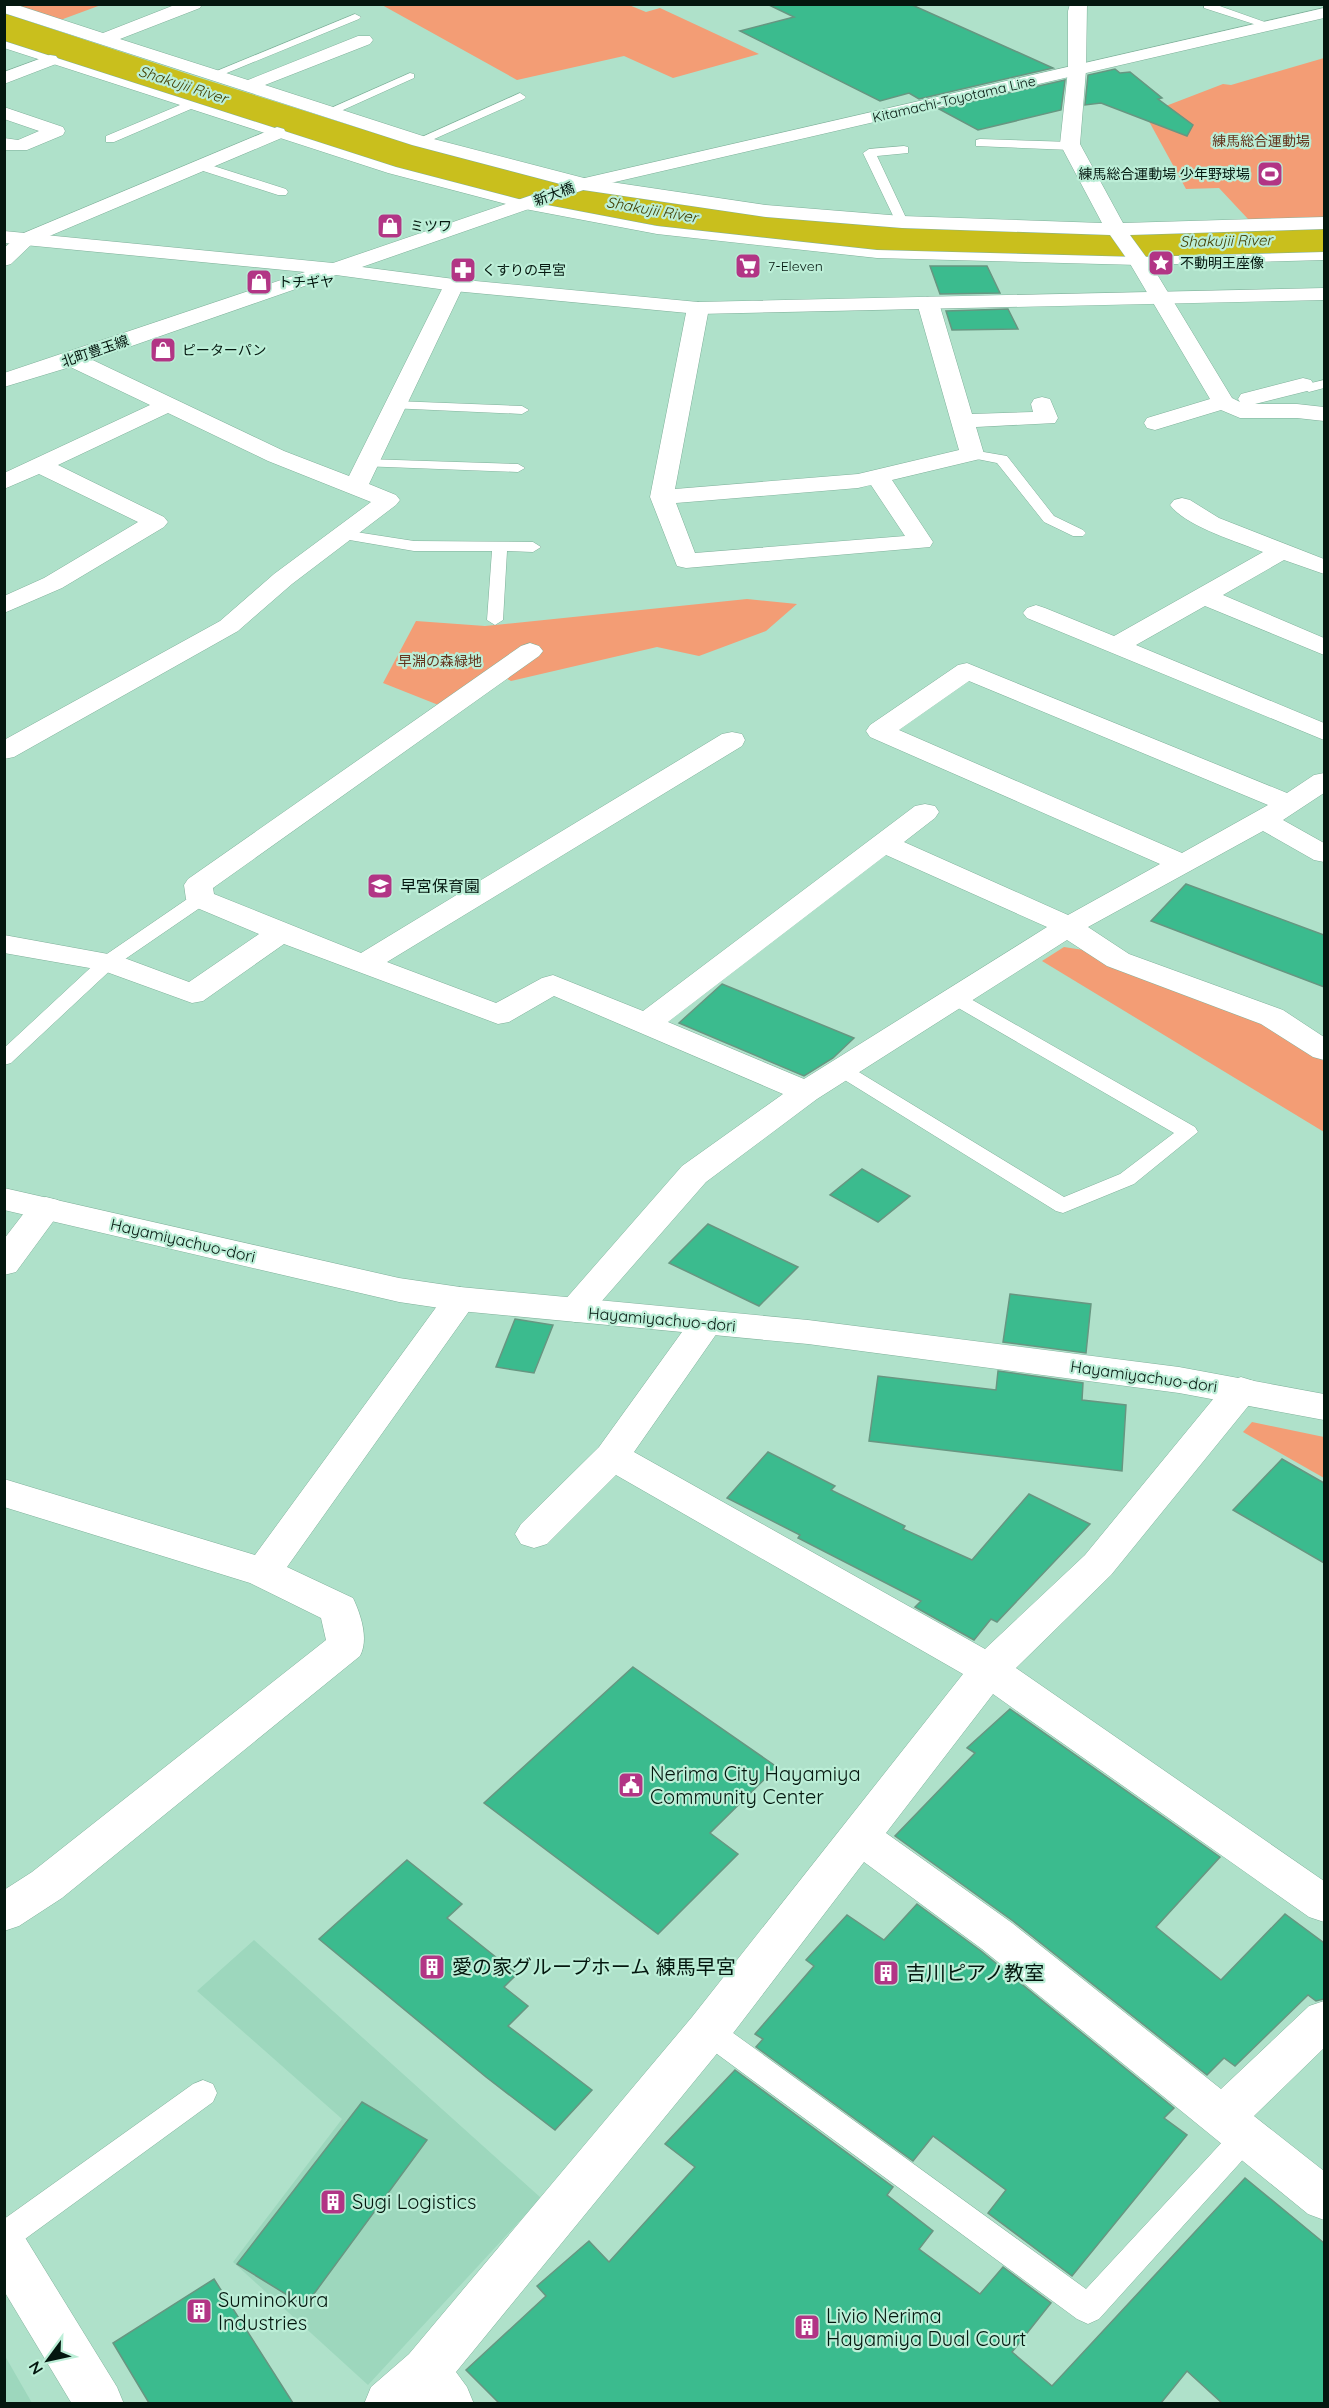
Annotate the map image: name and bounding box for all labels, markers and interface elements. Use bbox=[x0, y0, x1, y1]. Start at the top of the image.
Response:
water label: Shakujii River bbox=[136, 61, 232, 109]
street label: Kitamachi-Toyotama Line bbox=[871, 71, 1037, 127]
park label: 練馬総合運動場 bbox=[1212, 132, 1310, 150]
sports icon: 練馬総合運動場 少年野球場 bbox=[1255, 159, 1285, 189]
place label: 練馬総合運動場 少年野球場 bbox=[1078, 165, 1250, 183]
street label: 新大橋 bbox=[531, 178, 577, 210]
water label: Shakujii River bbox=[605, 192, 701, 227]
shop icon: ミツワ bbox=[375, 211, 405, 241]
place label: ミツワ bbox=[410, 217, 452, 235]
water label: Shakujii River bbox=[1180, 230, 1275, 251]
place icon: 不動明王座像 bbox=[1146, 248, 1176, 278]
supermarket icon: 7-Eleven bbox=[733, 251, 763, 281]
place label: 不動明王座像 bbox=[1180, 254, 1264, 272]
pharmacy icon: くすりの早宮 bbox=[448, 255, 478, 285]
place label: 7-Eleven bbox=[768, 257, 823, 275]
place label: くすりの早宮 bbox=[482, 261, 566, 279]
shop icon: トチギヤ bbox=[244, 267, 274, 297]
place label: トチギヤ bbox=[278, 273, 334, 291]
street label: 北町豊玉線 bbox=[59, 331, 131, 371]
shop icon: ピーターパン bbox=[148, 335, 178, 365]
place label: ピーターパン bbox=[182, 341, 267, 359]
park label: 早淵の森緑地 bbox=[398, 652, 482, 670]
school or university icon: 早宮保育園 bbox=[365, 871, 395, 901]
place label: 早宮保育園 bbox=[400, 876, 480, 896]
street label: Hayamiyachuo-dori bbox=[109, 1214, 257, 1266]
street label: Hayamiyachuo-dori bbox=[587, 1303, 737, 1335]
street label: Hayamiyachuo-dori bbox=[1069, 1356, 1219, 1396]
place label: Nerima City Hayamiya Community Center bbox=[650, 1761, 861, 1809]
public building icon: Nerima City Hayamiya Community Center bbox=[616, 1770, 646, 1800]
building icon: 愛の家グループホーム 練馬早宮 bbox=[417, 1952, 447, 1982]
place label: 愛の家グループホーム 練馬早宮 bbox=[452, 1954, 736, 1979]
building icon: 吉川ピアノ教室 bbox=[871, 1958, 901, 1988]
place label: 吉川ピアノ教室 bbox=[906, 1960, 1044, 1985]
building icon: Sugi Logistics bbox=[318, 2187, 348, 2217]
place label: Sugi Logistics bbox=[352, 2189, 476, 2214]
place label: Suminokura Industries bbox=[218, 2287, 328, 2335]
building icon: Suminokura Industries bbox=[184, 2296, 214, 2326]
place label: Livio Nerima Hayamiya Dual Court bbox=[826, 2303, 1027, 2351]
building icon: Livio Nerima Hayamiya Dual Court bbox=[792, 2312, 822, 2342]
north arrow bbox=[18, 2330, 78, 2390]
text: N bbox=[24, 2358, 47, 2379]

